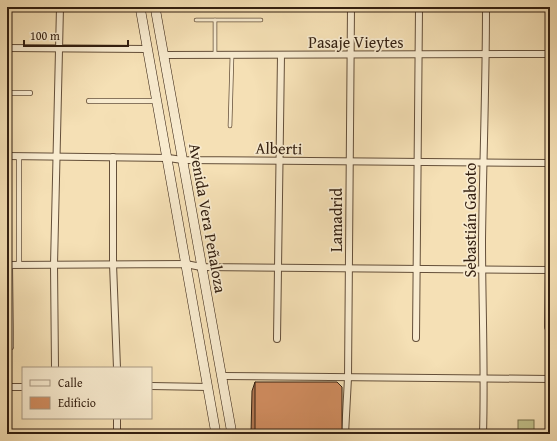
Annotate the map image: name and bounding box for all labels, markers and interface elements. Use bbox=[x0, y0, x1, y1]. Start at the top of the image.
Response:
scale bar bbox=[24, 22, 128, 48]
text: 100 m bbox=[30, 27, 60, 44]
street label: Pasaje Vieytes bbox=[308, 30, 404, 54]
street label: Alberti bbox=[255, 136, 303, 160]
street label: Avenida Vera Peñaloza bbox=[183, 141, 233, 295]
street label: Sebastián Gaboto bbox=[458, 163, 482, 277]
street label: Lamadrid bbox=[324, 187, 348, 252]
legend bbox=[22, 367, 152, 419]
text: Calle bbox=[58, 374, 83, 391]
text: Edificio bbox=[58, 394, 96, 411]

